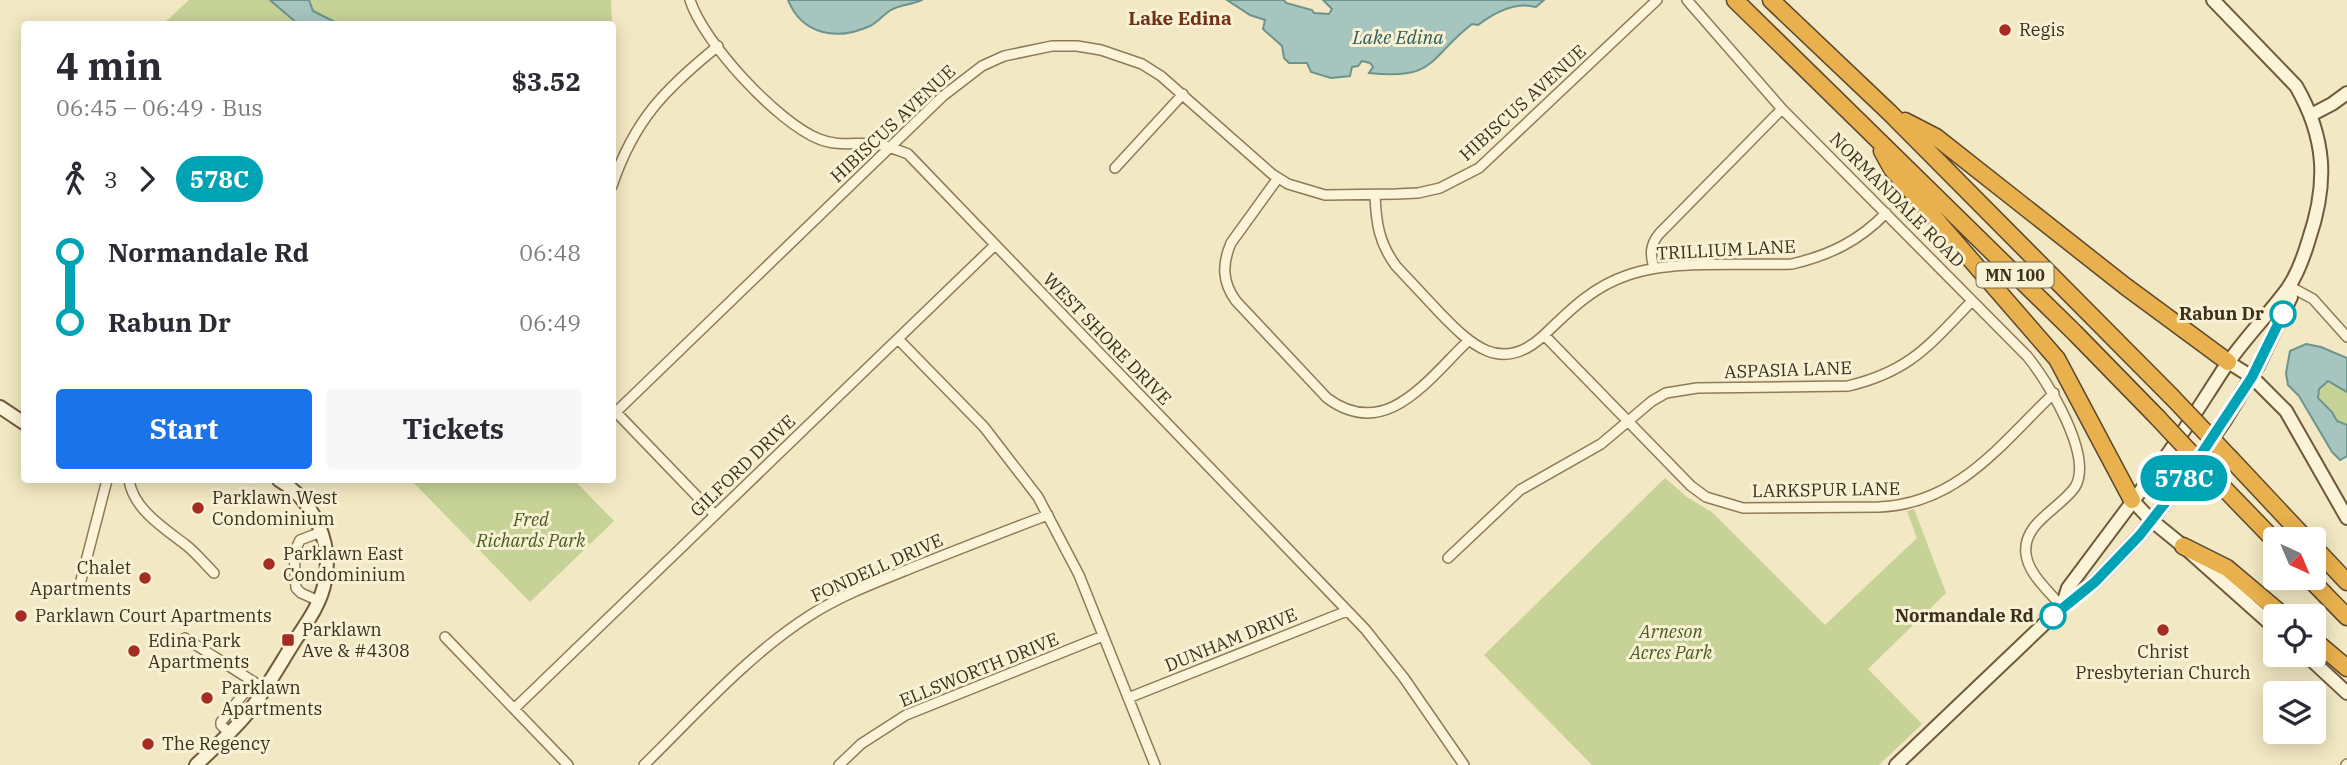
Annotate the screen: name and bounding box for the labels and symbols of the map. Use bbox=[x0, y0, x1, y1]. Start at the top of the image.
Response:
district label: Lake Edina bbox=[1128, 6, 1232, 30]
place label: Regis bbox=[2019, 18, 2065, 41]
marker: Regis bbox=[1997, 22, 2013, 38]
water label: Lake Edina bbox=[1351, 25, 1444, 49]
street label: HIBISCUS AVENUE bbox=[1455, 40, 1591, 166]
street label: HIBISCUS AVENUE bbox=[825, 60, 960, 188]
street label: NORMANDALE ROAD bbox=[1825, 127, 1970, 272]
street label: TRILLIUM LANE bbox=[1656, 234, 1796, 265]
road number: MN 100 bbox=[1976, 262, 2054, 288]
street label: WEST SHORE DRIVE bbox=[1038, 268, 1176, 410]
marker: Rabun Dr bbox=[2270, 301, 2296, 327]
place label: Rabun Dr bbox=[2179, 302, 2264, 325]
street label: ASPASIA LANE bbox=[1724, 356, 1852, 383]
street label: GILFORD DRIVE bbox=[685, 410, 800, 522]
line badge: 578C bbox=[2135, 455, 2233, 501]
street label: LARKSPUR LANE bbox=[1752, 477, 1900, 502]
place label: Parklawn West Condominium bbox=[212, 486, 337, 530]
marker: Parklawn West Condominium bbox=[190, 500, 206, 516]
park label: Fred Richards Park bbox=[475, 508, 586, 552]
north arrow bbox=[2263, 527, 2326, 590]
street label: FONDELL DRIVE bbox=[807, 528, 946, 607]
place label: Parklawn East Condominium bbox=[283, 542, 406, 586]
place label: Chalet Apartments bbox=[30, 556, 131, 600]
marker: Parklawn East Condominium bbox=[261, 556, 277, 572]
marker: Chalet Apartments bbox=[137, 570, 153, 586]
street label: DUNHAM DRIVE bbox=[1161, 602, 1300, 677]
marker: Normandale Rd bbox=[2040, 603, 2066, 629]
place label: Parklawn Court Apartments bbox=[35, 604, 272, 627]
place label: Normandale Rd bbox=[1895, 604, 2034, 627]
marker: Parklawn Court Apartments bbox=[13, 608, 29, 624]
place label: Parklawn Ave & #4308 bbox=[302, 618, 410, 662]
park label: Arneson Acres Park bbox=[1629, 620, 1713, 664]
marker: Christ Presbyterian Church bbox=[2155, 622, 2171, 638]
street label: ELLSWORTH DRIVE bbox=[896, 627, 1062, 712]
place label: Edina Park Apartments bbox=[148, 629, 249, 673]
marker: Parklawn Ave & #4308 bbox=[280, 632, 296, 648]
place label: Christ Presbyterian Church bbox=[2075, 640, 2251, 684]
marker: Edina Park Apartments bbox=[126, 643, 142, 659]
place label: Parklawn Apartments bbox=[221, 676, 322, 720]
marker: Parklawn Apartments bbox=[199, 690, 215, 706]
place label: The Regency bbox=[162, 732, 270, 755]
marker: The Regency bbox=[140, 736, 156, 752]

